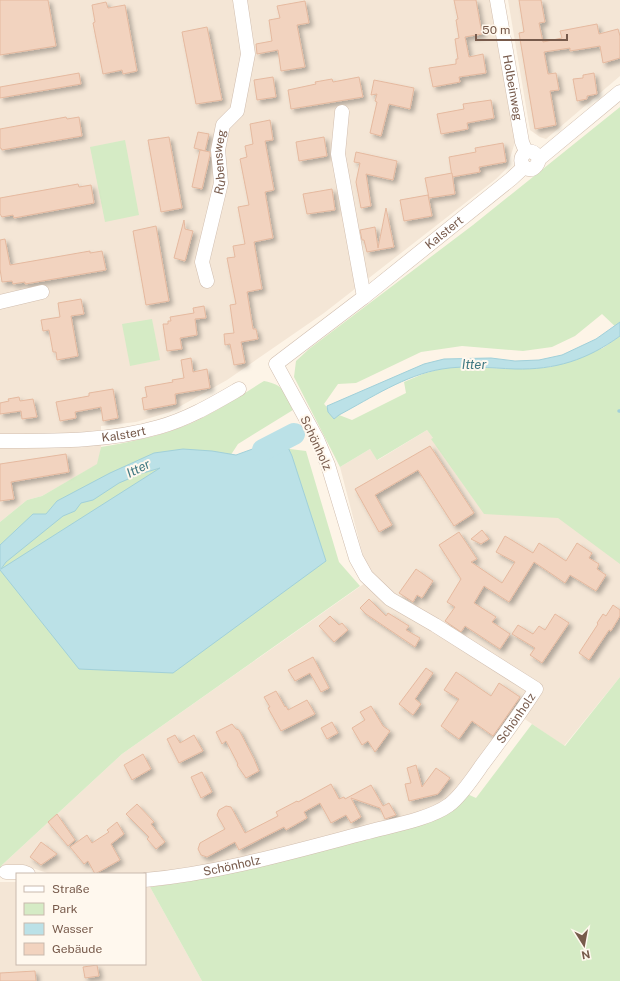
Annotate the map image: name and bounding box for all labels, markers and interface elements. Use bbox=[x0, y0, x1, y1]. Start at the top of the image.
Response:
scale bar bbox=[476, 16, 567, 42]
text: 50 m bbox=[482, 23, 510, 37]
street label: Holbeinweg bbox=[500, 54, 525, 122]
street label: Rubensweg bbox=[211, 128, 229, 196]
street label: Kalstert bbox=[422, 213, 466, 252]
water label: Itter bbox=[462, 357, 486, 372]
street label: Schönholz bbox=[297, 414, 335, 473]
street label: Kalstert bbox=[101, 424, 147, 445]
water label: Itter bbox=[124, 456, 153, 481]
street label: Schönholz bbox=[493, 690, 538, 746]
street label: Schönholz bbox=[202, 853, 262, 879]
legend bbox=[16, 873, 146, 965]
text: Straße bbox=[52, 882, 90, 896]
text: Park bbox=[52, 902, 78, 916]
text: Wasser bbox=[52, 922, 93, 936]
north arrow bbox=[564, 925, 604, 965]
text: Gebäude bbox=[52, 942, 102, 956]
text: N bbox=[581, 948, 591, 962]

